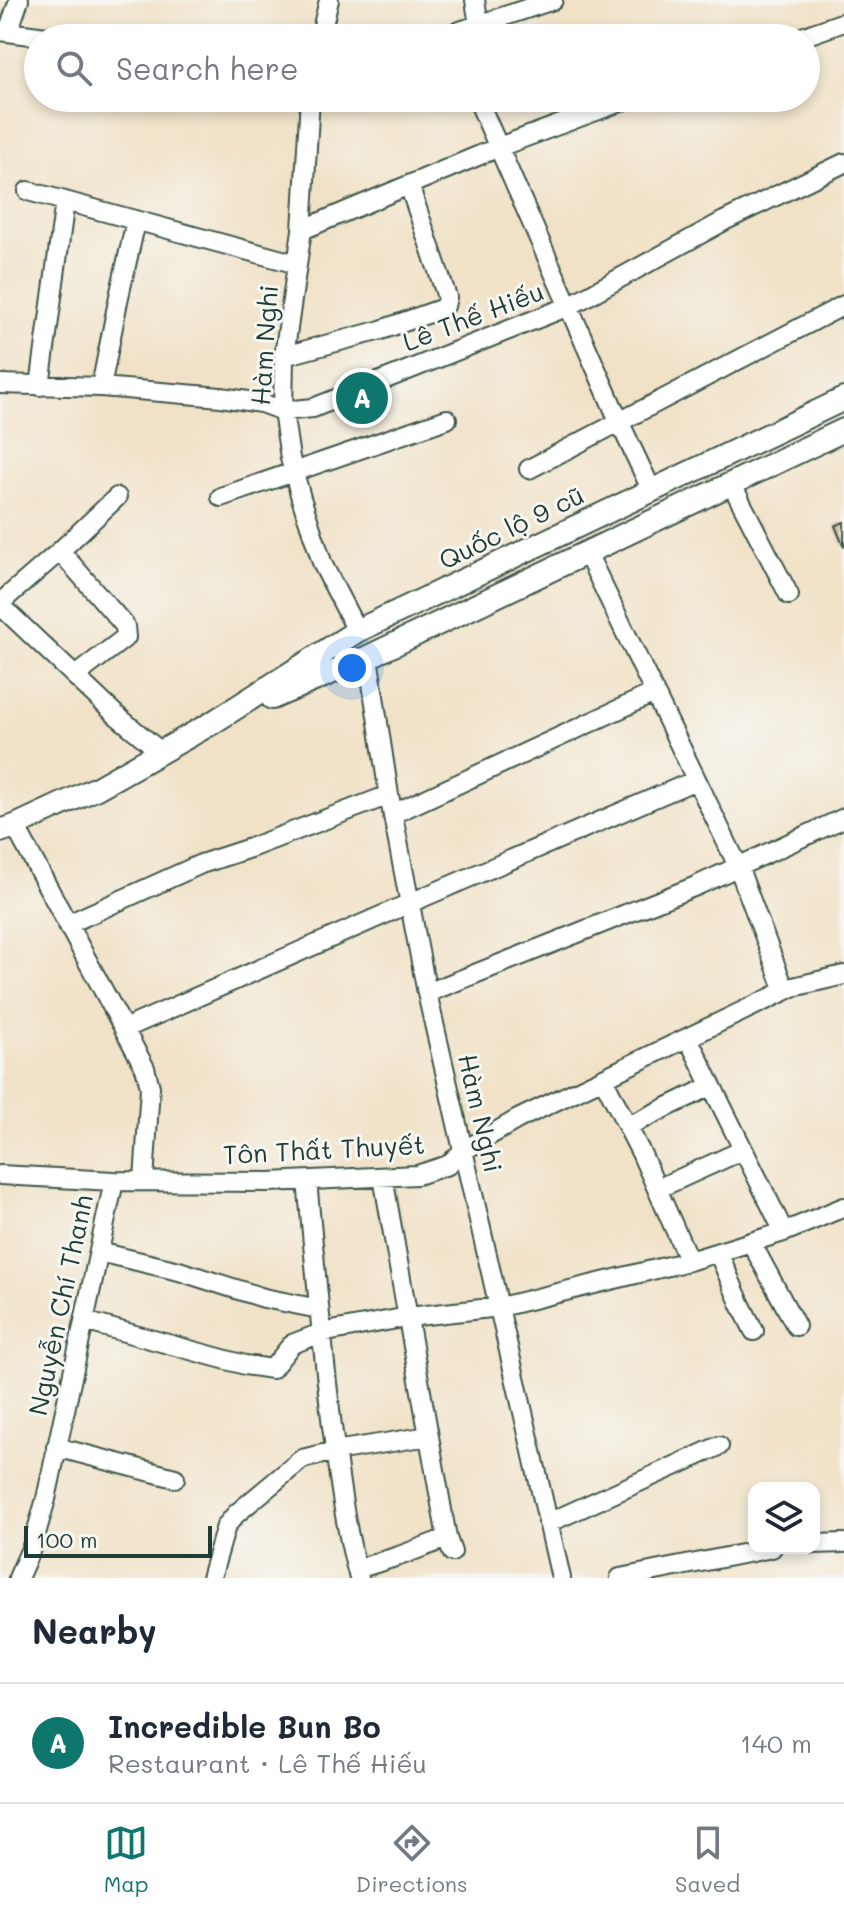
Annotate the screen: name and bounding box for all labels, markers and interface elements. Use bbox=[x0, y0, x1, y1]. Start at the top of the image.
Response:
search box bbox=[24, 24, 820, 112]
icon: search bbox=[52, 46, 96, 90]
text: Search here bbox=[116, 48, 299, 88]
street label: Lê Thế Hiếu bbox=[398, 274, 548, 358]
street label: Hàm Nghi bbox=[243, 284, 285, 406]
pin: A bbox=[336, 368, 388, 428]
street label: Quốc lộ 9 cũ bbox=[433, 477, 589, 577]
your location bbox=[332, 648, 372, 688]
street label: Hàm Nghi bbox=[451, 1050, 511, 1176]
street label: Tôn Thất Thuyết bbox=[222, 1127, 426, 1171]
street label: Nguyễn Chí Thanh bbox=[20, 1191, 100, 1419]
map controls bbox=[748, 1482, 820, 1554]
button: layers bbox=[748, 1482, 820, 1554]
scale bar bbox=[24, 1522, 212, 1558]
text: 100 m bbox=[36, 1525, 98, 1554]
text: Nearby bbox=[32, 1608, 157, 1653]
text: Incredible Bun Bo bbox=[108, 1706, 381, 1746]
text: A bbox=[49, 1726, 67, 1760]
text: 140 m bbox=[740, 1726, 812, 1760]
text: Restaurant · Lê Thế Hiếu bbox=[108, 1746, 427, 1780]
tab: Map bbox=[104, 1821, 149, 1898]
tab: Directions bbox=[356, 1821, 468, 1898]
tab: Saved bbox=[675, 1821, 740, 1898]

